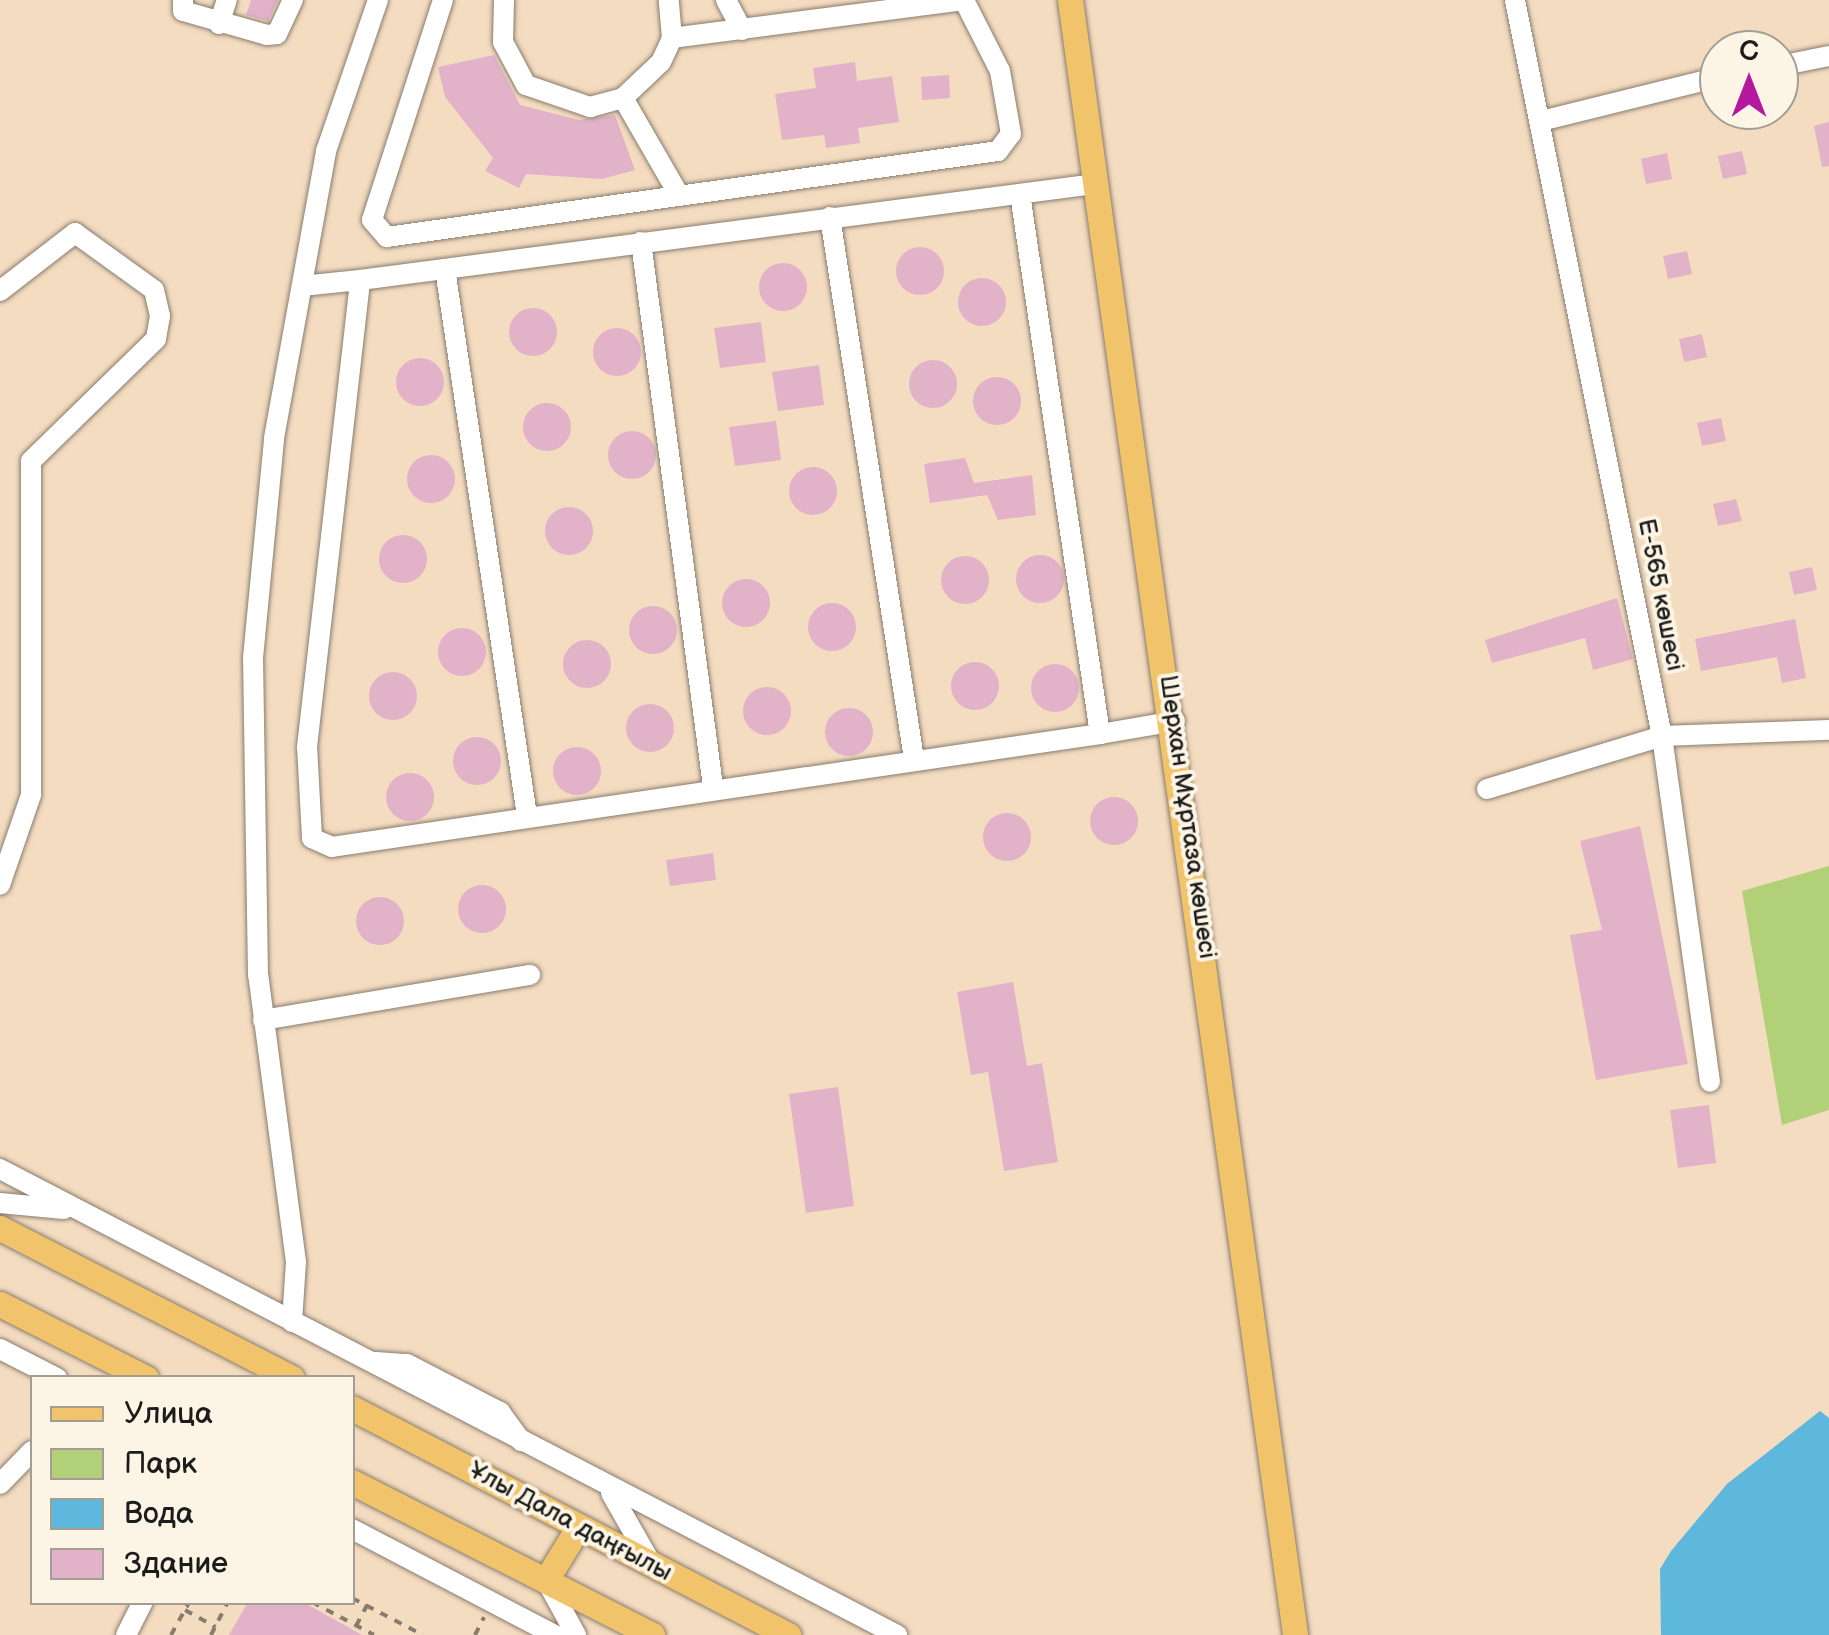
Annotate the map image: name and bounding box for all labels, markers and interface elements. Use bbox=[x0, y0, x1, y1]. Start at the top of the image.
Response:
north arrow bbox=[1699, 30, 1799, 130]
text: С bbox=[1739, 35, 1759, 68]
street label: Е-565 көшесі bbox=[1631, 516, 1689, 674]
street label: Шерхан Мұртаза көшесі bbox=[1152, 673, 1222, 961]
legend bbox=[30, 1375, 355, 1605]
text: Улица bbox=[124, 1396, 213, 1432]
text: Парк bbox=[124, 1446, 197, 1482]
street label: Ұлы Дала даңғылы bbox=[463, 1456, 677, 1588]
text: Вода bbox=[124, 1496, 194, 1532]
text: Здание bbox=[124, 1546, 228, 1582]

